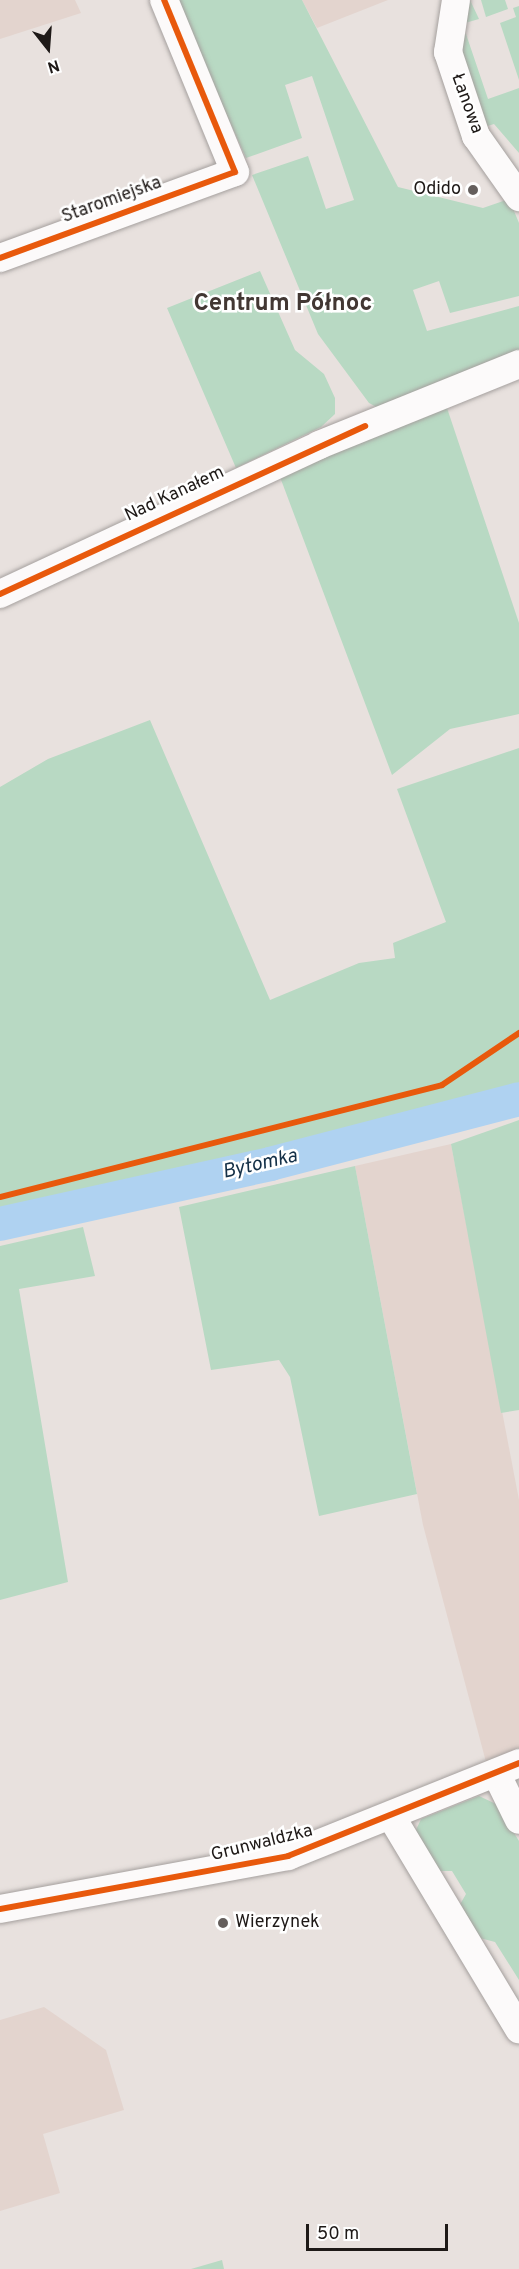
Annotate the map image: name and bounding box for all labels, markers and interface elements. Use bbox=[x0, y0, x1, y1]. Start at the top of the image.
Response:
north arrow bbox=[18, 18, 78, 78]
text: N bbox=[45, 54, 62, 76]
street label: Łanowa bbox=[445, 71, 487, 137]
street label: Staromiejska bbox=[59, 173, 165, 229]
place label: Odido bbox=[413, 179, 461, 201]
marker: Odido bbox=[466, 183, 480, 197]
district label: Centrum Północ bbox=[194, 291, 372, 319]
street label: Nad Kanałem bbox=[122, 463, 228, 527]
water label: Bytomka bbox=[220, 1145, 300, 1185]
street label: Grunwaldzka bbox=[209, 1821, 315, 1867]
place label: Wierzynek bbox=[235, 1912, 320, 1934]
marker: Wierzynek bbox=[216, 1916, 230, 1930]
scale bar bbox=[309, 2212, 452, 2250]
text: 50 m bbox=[317, 2223, 359, 2246]

